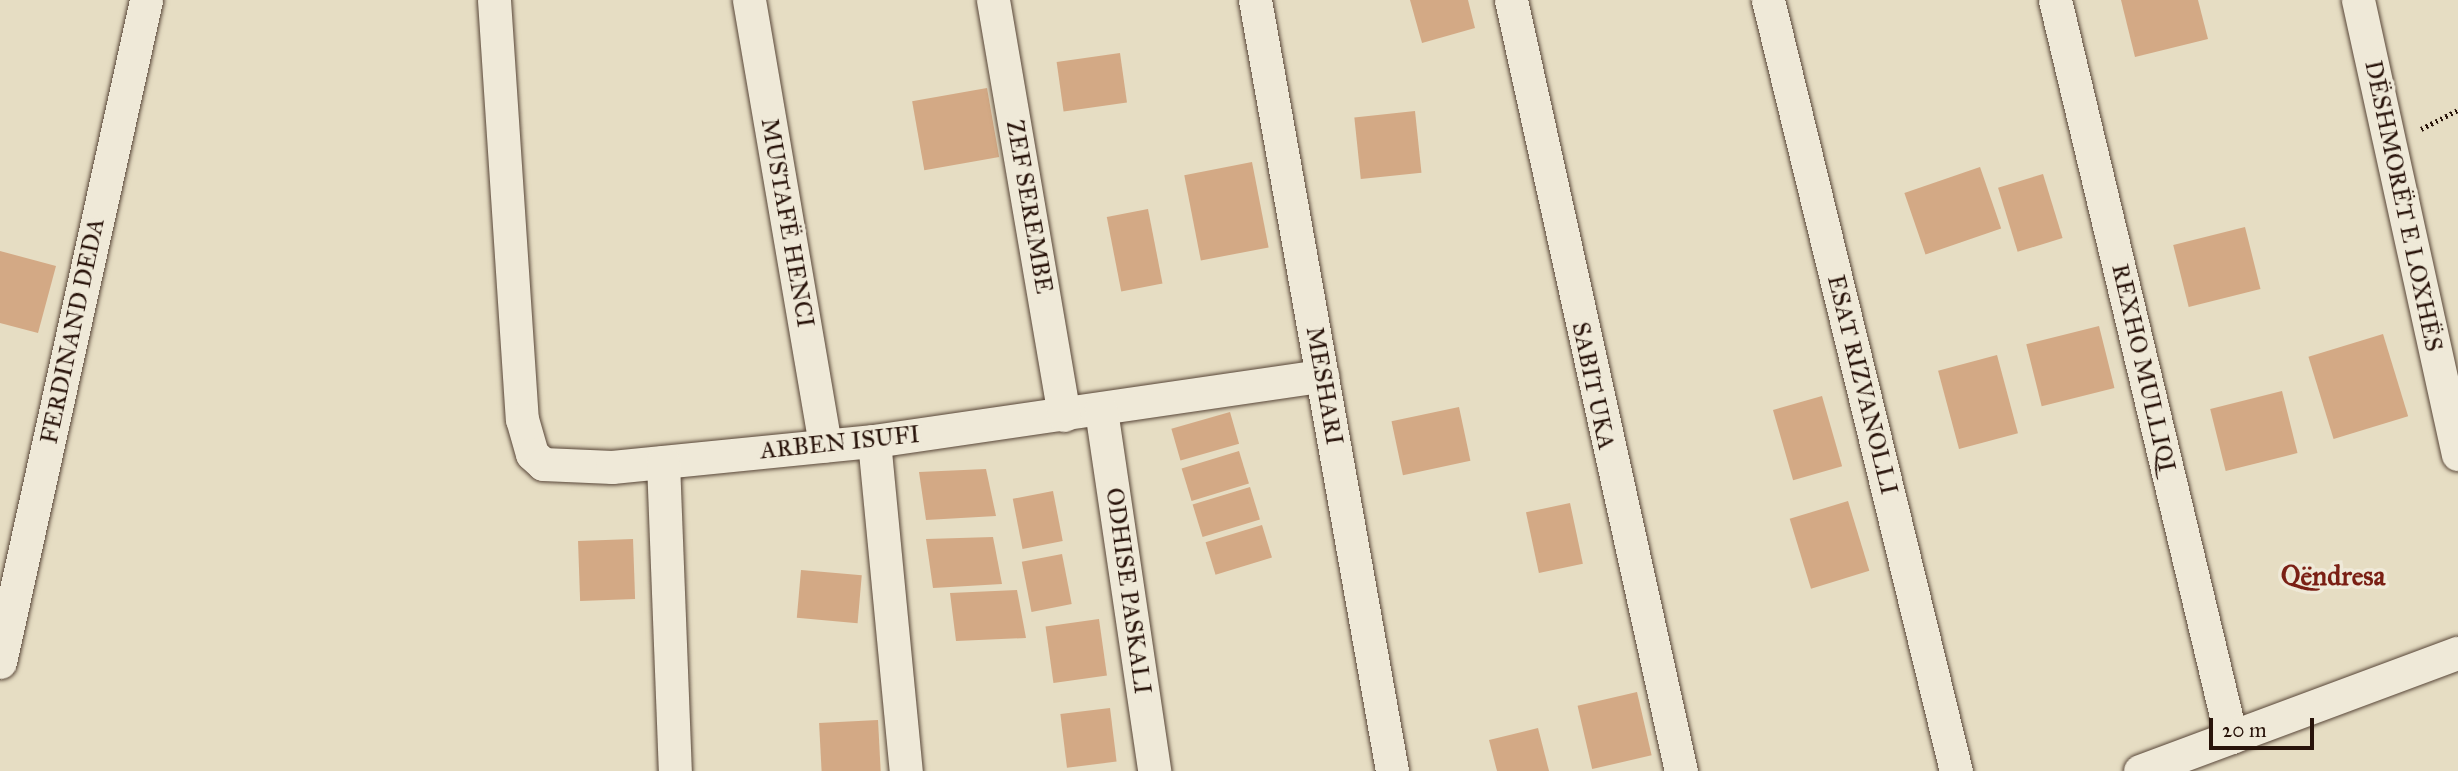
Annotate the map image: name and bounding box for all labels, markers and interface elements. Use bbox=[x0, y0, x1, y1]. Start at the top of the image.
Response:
street label: DËSHMORËT E LOXHËS bbox=[2358, 58, 2448, 354]
street label: MUSTAFË HENCI bbox=[754, 116, 820, 330]
street label: ZEF SEREMBE bbox=[1000, 118, 1058, 296]
street label: FERDINAND DEDA bbox=[35, 216, 111, 446]
street label: REXHO MULLIQI bbox=[2105, 261, 2181, 475]
street label: ESAT RIZVANOLLI bbox=[1821, 272, 1903, 498]
street label: SABIT UKA bbox=[1565, 320, 1621, 452]
street label: MESHARI bbox=[1299, 324, 1349, 448]
street label: ARBEN ISUFI bbox=[759, 420, 921, 466]
street label: ODHISE PASKALI bbox=[1099, 486, 1157, 696]
district label: Qëndresa bbox=[2281, 559, 2385, 593]
scale bar bbox=[2213, 704, 2318, 748]
text: 20 m bbox=[2222, 717, 2267, 743]

